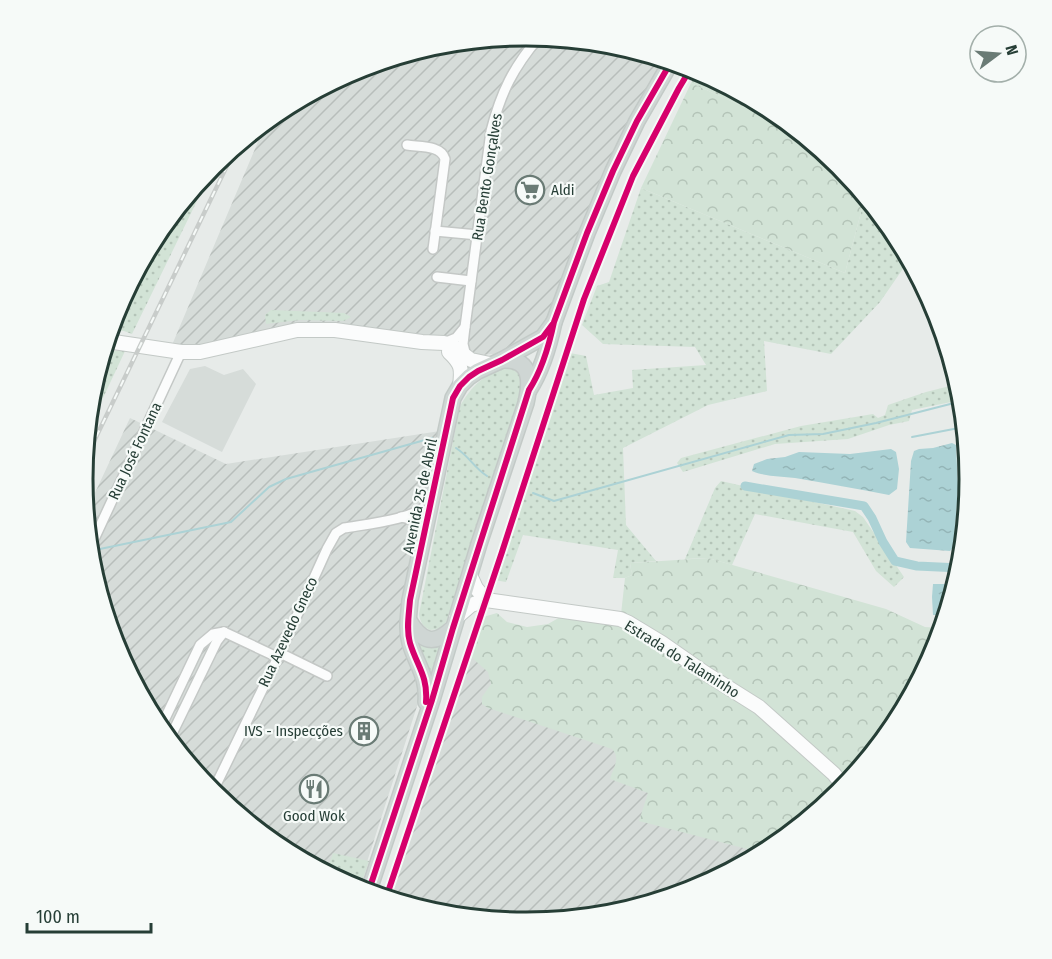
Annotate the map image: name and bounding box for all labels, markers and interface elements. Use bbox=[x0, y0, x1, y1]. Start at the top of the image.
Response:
north arrow bbox=[968, 24, 1028, 84]
text: N bbox=[1001, 43, 1022, 57]
street label: Rua Bento Gonçalves bbox=[468, 112, 506, 242]
supermarket icon: Aldi bbox=[514, 174, 546, 206]
place label: Aldi bbox=[551, 181, 575, 199]
street label: Rua José Fontana bbox=[105, 399, 165, 503]
street label: Avenida 25 de Abril bbox=[399, 437, 441, 555]
street label: Rua Azevedo Gneco bbox=[255, 574, 321, 690]
street label: Estrada do Talaminho bbox=[621, 616, 743, 702]
building icon: IVS - Inspecções bbox=[348, 715, 380, 747]
place label: IVS - Inspecções bbox=[244, 722, 343, 740]
restaurant icon: Good Wok bbox=[298, 773, 330, 805]
place label: Good Wok bbox=[283, 807, 345, 825]
scale bar bbox=[27, 896, 152, 934]
text: 100 m bbox=[36, 906, 80, 928]

